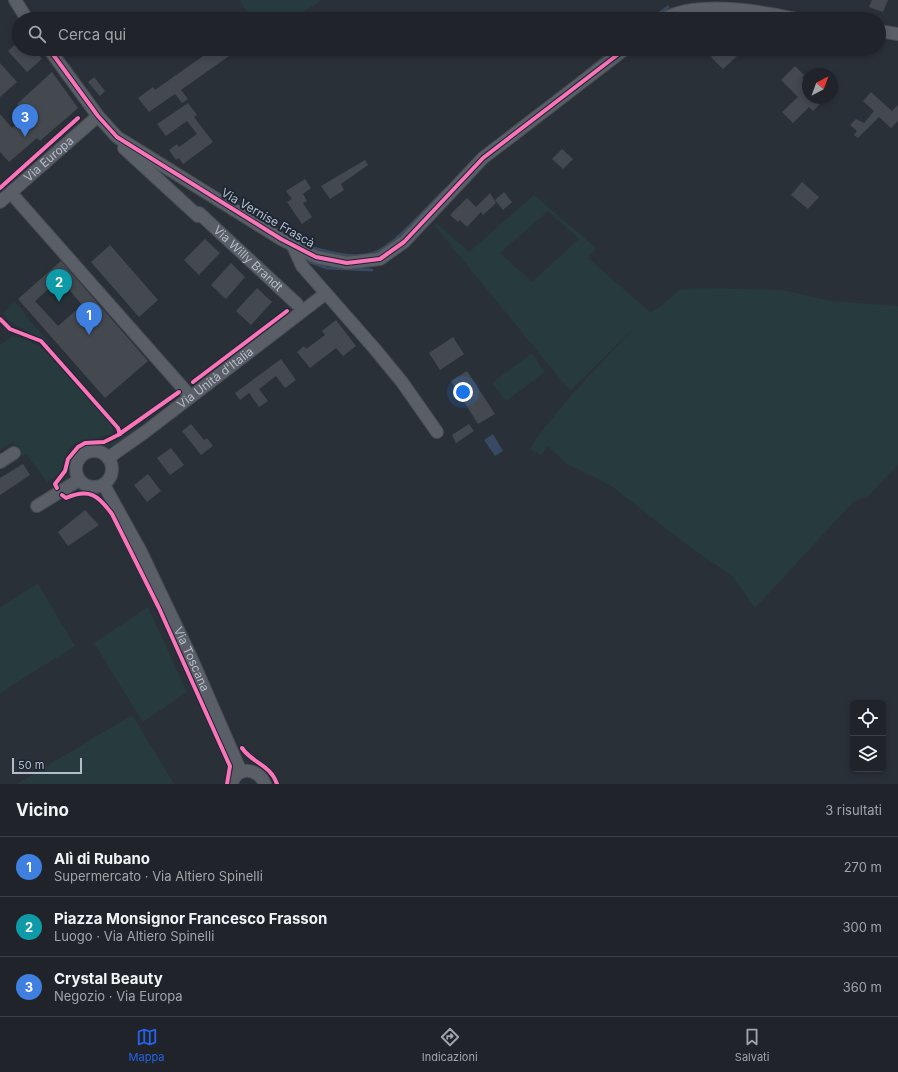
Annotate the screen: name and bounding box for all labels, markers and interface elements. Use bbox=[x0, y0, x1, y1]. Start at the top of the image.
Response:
search box bbox=[12, 12, 886, 56]
icon: search bbox=[26, 23, 48, 45]
text: Cerca qui bbox=[58, 25, 126, 44]
north arrow bbox=[802, 68, 838, 104]
pin: 3 bbox=[12, 104, 38, 137]
street label: Via Europa bbox=[21, 133, 77, 185]
street label: Via Vernise Frascà bbox=[219, 185, 318, 250]
street label: Via Willy Brandt bbox=[210, 222, 286, 294]
pin: 2 bbox=[46, 269, 72, 302]
pin: 1 bbox=[76, 302, 102, 335]
street label: Via Unità d'Italia bbox=[174, 344, 256, 412]
your location bbox=[453, 382, 473, 402]
street label: Via Toscana bbox=[171, 624, 213, 694]
map controls bbox=[850, 700, 886, 772]
button: locate bbox=[850, 700, 886, 736]
button: layers bbox=[850, 736, 886, 772]
scale bar bbox=[12, 756, 82, 775]
text: 50 m bbox=[18, 758, 44, 772]
text: Vicino bbox=[16, 800, 69, 820]
text: 3 risultati bbox=[825, 802, 882, 818]
text: Alì di Rubano bbox=[54, 849, 150, 868]
text: 1 bbox=[26, 859, 32, 875]
text: 270 m bbox=[844, 859, 882, 875]
text: Supermercato · Via Altiero Spinelli bbox=[54, 868, 263, 884]
text: Piazza Monsignor Francesco Frasson bbox=[54, 909, 327, 928]
text: 2 bbox=[25, 919, 33, 935]
text: 300 m bbox=[843, 919, 882, 935]
text: Luogo · Via Altiero Spinelli bbox=[54, 928, 214, 944]
text: Crystal Beauty bbox=[54, 969, 163, 988]
text: 3 bbox=[25, 979, 33, 995]
text: 360 m bbox=[843, 979, 882, 995]
text: Negozio · Via Europa bbox=[54, 988, 183, 1004]
tab: Mappa bbox=[129, 1026, 164, 1064]
tab: Indicazioni bbox=[422, 1026, 478, 1064]
tab: Salvati bbox=[735, 1026, 769, 1064]

